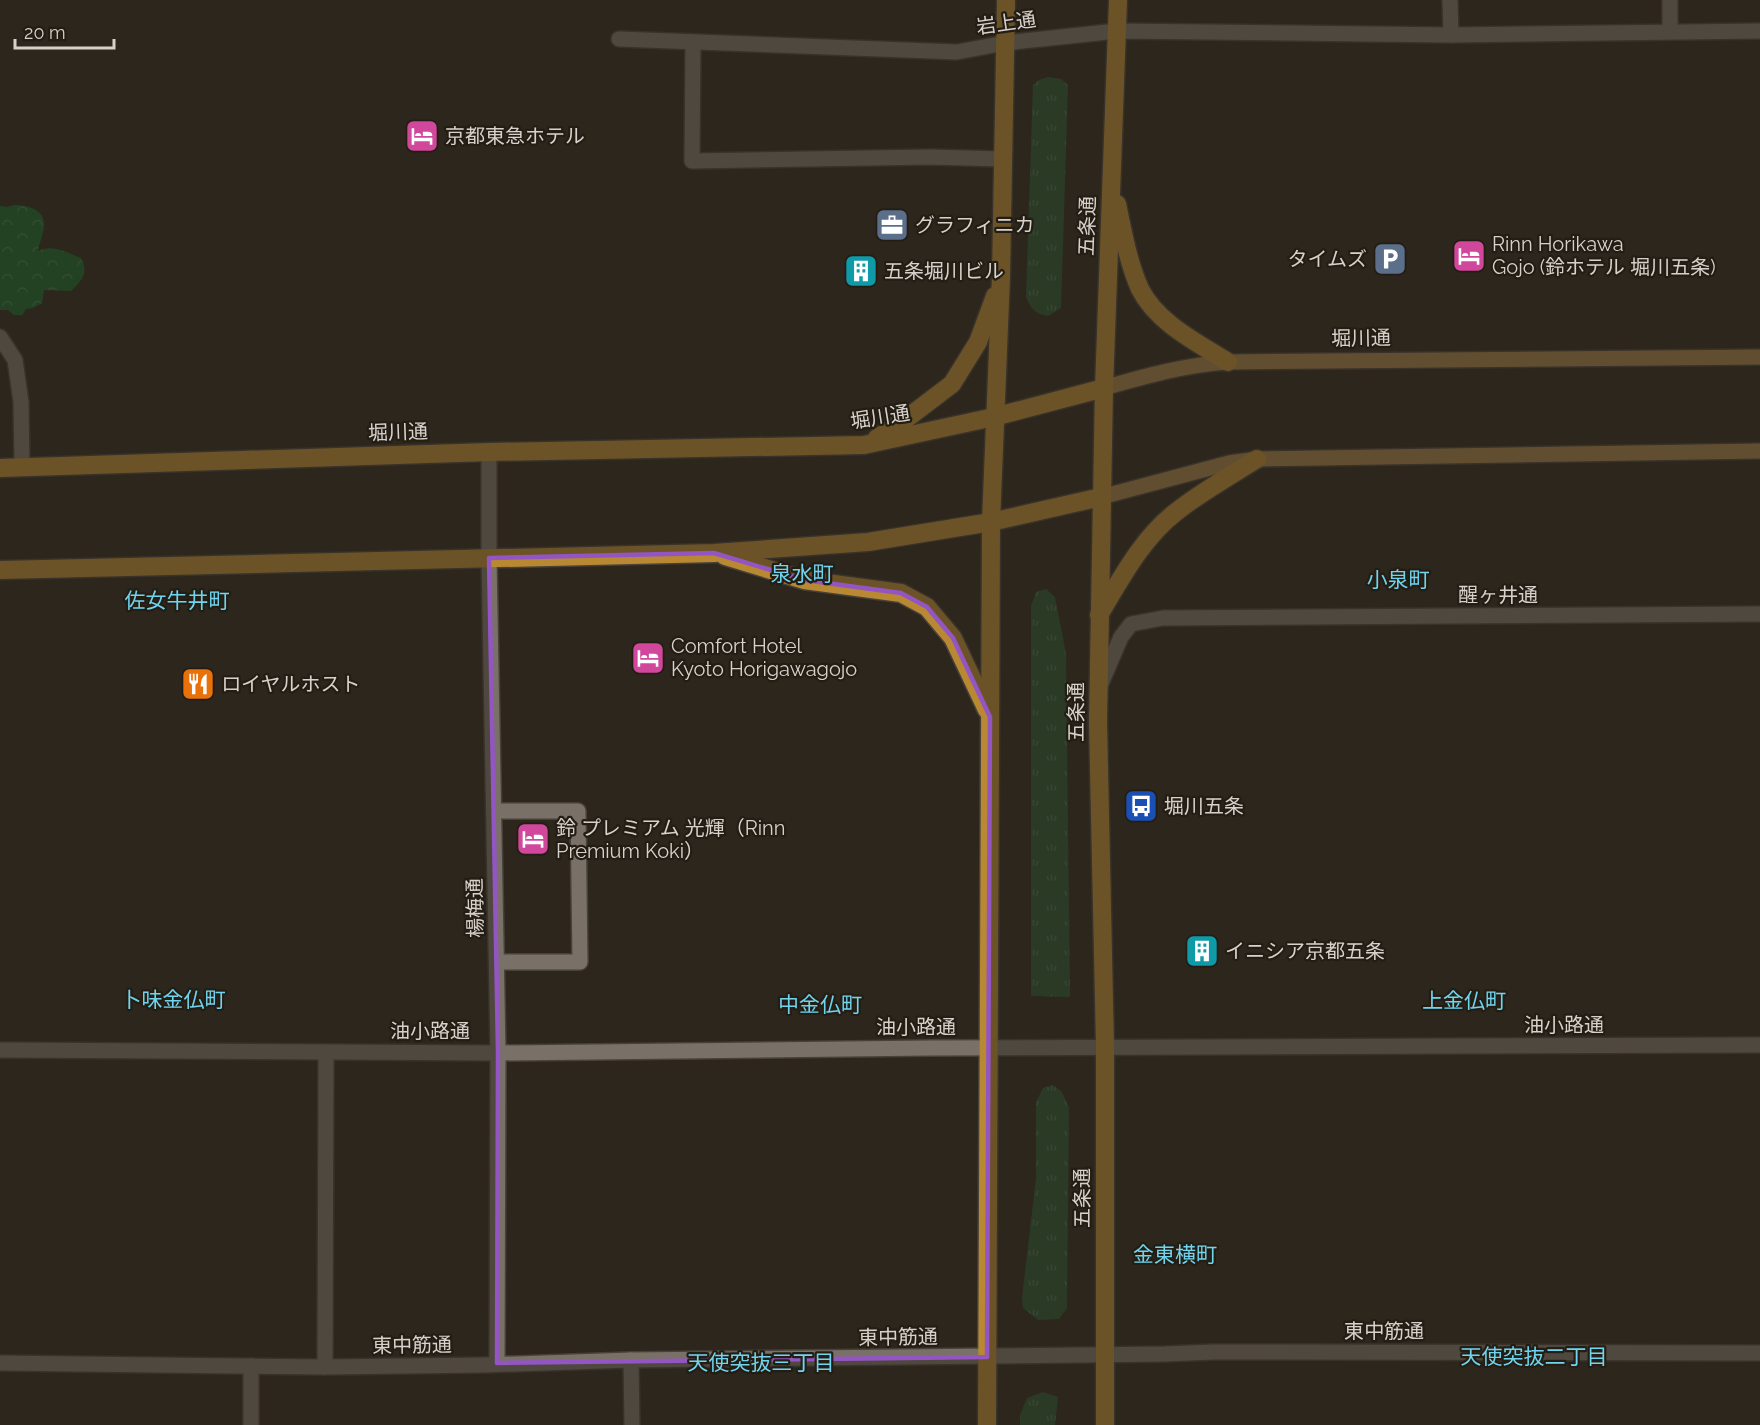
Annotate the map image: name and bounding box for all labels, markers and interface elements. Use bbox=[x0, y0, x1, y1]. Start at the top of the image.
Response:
street label: 岩上通 bbox=[975, 7, 1037, 39]
scale bar bbox=[15, 12, 114, 50]
text: 20 m bbox=[24, 22, 66, 43]
hotel icon: 京都東急ホテル bbox=[404, 118, 440, 154]
place label: 京都東急ホテル bbox=[445, 124, 585, 148]
street label: 五条通 bbox=[1074, 196, 1100, 256]
office icon: グラフィニカ bbox=[874, 207, 910, 243]
place label: グラフィニカ bbox=[915, 213, 1035, 237]
place label: Rinn Horikawa Gojo (鈴ホテル 堀川五条) bbox=[1492, 232, 1716, 279]
hotel icon: Rinn Horikawa Gojo (鈴ホテル 堀川五条) bbox=[1451, 238, 1487, 274]
parking icon: タイムズ bbox=[1372, 241, 1408, 277]
place label: タイムズ bbox=[1287, 247, 1367, 271]
building icon: 五条堀川ビル bbox=[843, 253, 879, 289]
place label: 五条堀川ビル bbox=[884, 259, 1004, 283]
street label: 堀川通 bbox=[1331, 325, 1391, 351]
street label: 堀川通 bbox=[848, 400, 912, 434]
street label: 堀川通 bbox=[368, 419, 428, 445]
district label: 泉水町 bbox=[771, 561, 834, 586]
district label: 小泉町 bbox=[1367, 567, 1430, 592]
street label: 醒ヶ井通 bbox=[1458, 583, 1538, 607]
district label: 佐女牛井町 bbox=[125, 588, 230, 613]
place label: Comfort Hotel Kyoto Horigawagojo bbox=[671, 634, 857, 681]
hotel icon: Comfort Hotel Kyoto Horigawagojo bbox=[630, 640, 666, 676]
restaurant icon: ロイヤルホスト bbox=[180, 666, 216, 702]
place label: ロイヤルホスト bbox=[221, 672, 360, 696]
street label: 五条通 bbox=[1064, 682, 1088, 742]
bus stop icon: 堀川五条 bbox=[1123, 788, 1159, 824]
place label: 堀川五条 bbox=[1164, 794, 1244, 818]
place label: 鈴 プレミアム 光輝（Rinn Premium Koki） bbox=[556, 816, 785, 863]
hotel icon: 鈴 プレミアム 光輝（Rinn Premium Koki） bbox=[515, 821, 551, 857]
street label: 楊梅通 bbox=[462, 878, 488, 938]
building icon: イニシア京都五条 bbox=[1184, 933, 1220, 969]
place label: イニシア京都五条 bbox=[1225, 939, 1385, 963]
district label: 卜味金仏町 bbox=[121, 987, 226, 1012]
district label: 上金仏町 bbox=[1422, 988, 1506, 1013]
district label: 中金仏町 bbox=[778, 992, 862, 1017]
street label: 油小路通 bbox=[1524, 1013, 1604, 1037]
street label: 油小路通 bbox=[876, 1015, 956, 1039]
street label: 油小路通 bbox=[390, 1019, 470, 1043]
street label: 五条通 bbox=[1070, 1168, 1094, 1228]
district label: 金東横町 bbox=[1133, 1242, 1217, 1267]
street label: 東中筋通 bbox=[1344, 1319, 1424, 1343]
street label: 東中筋通 bbox=[858, 1324, 938, 1350]
street label: 東中筋通 bbox=[372, 1332, 452, 1358]
district label: 天使突抜二丁目 bbox=[1461, 1344, 1608, 1369]
district label: 天使突抜三丁目 bbox=[688, 1350, 835, 1375]

